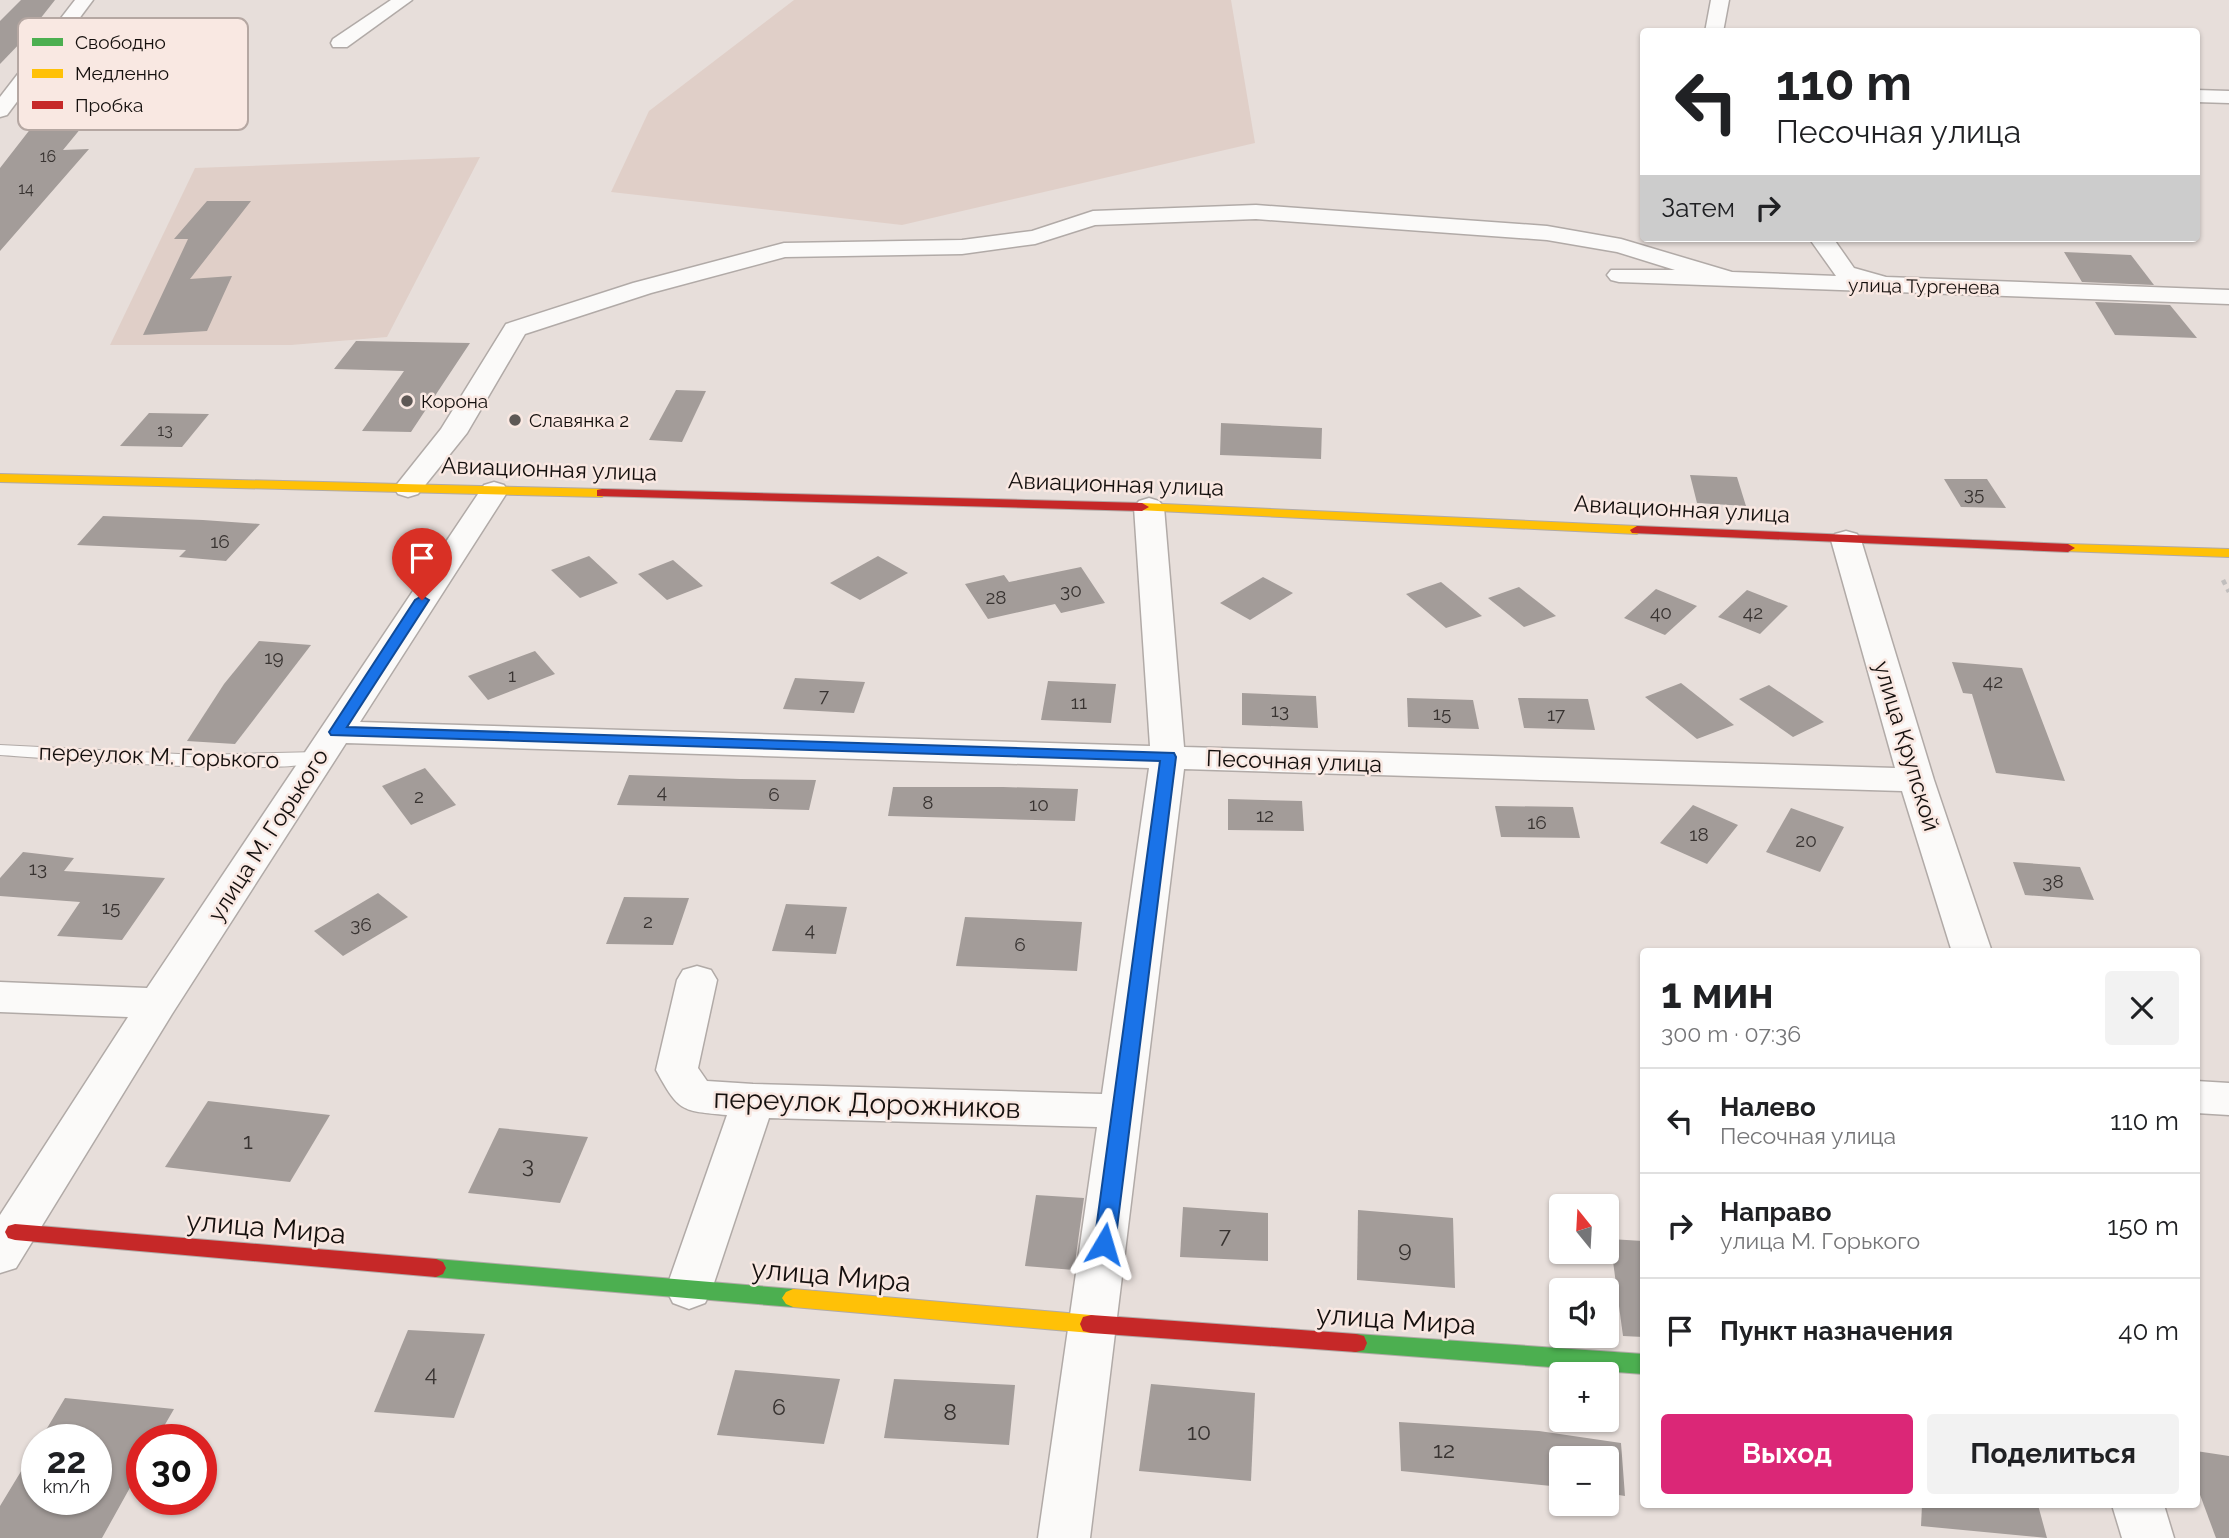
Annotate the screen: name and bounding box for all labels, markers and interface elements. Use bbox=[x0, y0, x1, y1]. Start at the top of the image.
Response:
legend bbox=[18, 18, 248, 130]
text: Свободно bbox=[75, 31, 166, 53]
text: 110 m bbox=[1776, 54, 1912, 111]
icon: left bbox=[1661, 56, 1752, 147]
text: Медленно bbox=[75, 62, 169, 84]
text: Пробка bbox=[75, 94, 143, 116]
text: Песочная улица bbox=[1776, 113, 2021, 150]
house number: 16 bbox=[40, 147, 56, 166]
house number: 14 bbox=[18, 179, 34, 198]
icon: right bbox=[1749, 189, 1787, 227]
text: Затем bbox=[1661, 193, 1735, 223]
street label: улица Тургенева bbox=[1848, 274, 2000, 298]
place label: Корона bbox=[421, 390, 488, 412]
marker: Корона bbox=[399, 393, 415, 409]
place label: Славянка 2 bbox=[529, 409, 629, 431]
marker: Славянка 2 bbox=[507, 412, 523, 428]
house number: 13 bbox=[157, 421, 173, 440]
street label: Авиационная улица bbox=[440, 451, 658, 486]
street label: Авиационная улица bbox=[1007, 466, 1225, 501]
house number: 35 bbox=[1964, 482, 1984, 504]
street label: Авиационная улица bbox=[1573, 489, 1791, 528]
pin bbox=[392, 528, 452, 600]
house number: 16 bbox=[210, 530, 230, 552]
icon: arrive bbox=[403, 539, 441, 577]
house number: 30 bbox=[1060, 579, 1082, 601]
house number: 28 bbox=[985, 586, 1007, 608]
house number: 40 bbox=[1650, 601, 1672, 623]
house number: 42 bbox=[1743, 601, 1763, 623]
house number: 19 bbox=[264, 646, 284, 668]
street label: улица Крупской bbox=[1869, 658, 1946, 834]
house number: 1 bbox=[508, 664, 516, 686]
house number: 42 bbox=[1983, 670, 2003, 692]
house number: 7 bbox=[819, 684, 829, 706]
house number: 11 bbox=[1071, 691, 1087, 713]
house number: 13 bbox=[1271, 699, 1289, 721]
house number: 15 bbox=[1433, 702, 1451, 724]
house number: 17 bbox=[1547, 703, 1565, 725]
street label: переулок М. Горького bbox=[38, 738, 280, 773]
street label: улица М. Горького bbox=[202, 743, 333, 926]
street label: Песочная улица bbox=[1206, 744, 1383, 777]
house number: 4 bbox=[657, 780, 667, 802]
house number: 6 bbox=[768, 783, 780, 805]
house number: 2 bbox=[414, 785, 424, 807]
house number: 8 bbox=[922, 791, 934, 813]
house number: 10 bbox=[1029, 793, 1049, 815]
house number: 12 bbox=[1256, 804, 1274, 826]
house number: 16 bbox=[1527, 811, 1547, 833]
house number: 18 bbox=[1689, 823, 1709, 845]
house number: 20 bbox=[1795, 829, 1817, 851]
house number: 13 bbox=[29, 857, 47, 879]
house number: 38 bbox=[2042, 870, 2064, 892]
house number: 15 bbox=[102, 896, 120, 918]
house number: 2 bbox=[643, 910, 653, 932]
house number: 36 bbox=[350, 913, 372, 935]
house number: 4 bbox=[805, 918, 815, 940]
house number: 6 bbox=[1014, 933, 1026, 955]
text: 1 мин bbox=[1661, 969, 1774, 1018]
button: close bbox=[2105, 971, 2179, 1045]
text: 300 m · 07:36 bbox=[1661, 1020, 1801, 1047]
street label: переулок Дорожников bbox=[713, 1082, 1021, 1125]
text: Налево bbox=[1720, 1092, 1816, 1122]
icon: left bbox=[1661, 1102, 1699, 1140]
text: 110 m bbox=[2110, 1106, 2179, 1136]
text: Песочная улица bbox=[1720, 1122, 1896, 1149]
house number: 1 bbox=[243, 1127, 253, 1154]
house number: 3 bbox=[522, 1151, 534, 1178]
north arrow bbox=[1549, 1194, 1619, 1264]
map controls bbox=[1549, 1194, 1619, 1516]
text: Направо bbox=[1720, 1197, 1831, 1227]
street label: улица Мира bbox=[185, 1204, 347, 1251]
position arrow bbox=[1067, 1207, 1141, 1281]
icon: right bbox=[1661, 1207, 1699, 1245]
text: 150 m bbox=[2107, 1211, 2179, 1241]
house number: 7 bbox=[1219, 1221, 1232, 1248]
text: улица М. Горького bbox=[1720, 1227, 1920, 1254]
house number: 9 bbox=[1398, 1235, 1412, 1262]
street label: улица Мира bbox=[750, 1252, 912, 1299]
button: sound bbox=[1549, 1278, 1619, 1348]
street label: улица Мира bbox=[1315, 1297, 1477, 1342]
icon: arrive bbox=[1661, 1312, 1699, 1350]
text: Пункт назначения bbox=[1720, 1316, 1953, 1346]
text: 40 m bbox=[2118, 1316, 2179, 1346]
house number: 4 bbox=[425, 1359, 437, 1386]
button: + bbox=[1549, 1362, 1619, 1432]
house number: 6 bbox=[772, 1393, 786, 1420]
house number: 8 bbox=[943, 1398, 957, 1425]
button: Выход bbox=[1661, 1414, 1913, 1494]
button: Поделиться bbox=[1927, 1414, 2179, 1494]
house number: 10 bbox=[1187, 1418, 1211, 1445]
speed limit sign: 30 bbox=[126, 1424, 217, 1515]
house number: 12 bbox=[1433, 1436, 1455, 1463]
text: 22 bbox=[47, 1440, 86, 1481]
button: − bbox=[1549, 1446, 1619, 1516]
text: km/h bbox=[43, 1476, 90, 1497]

